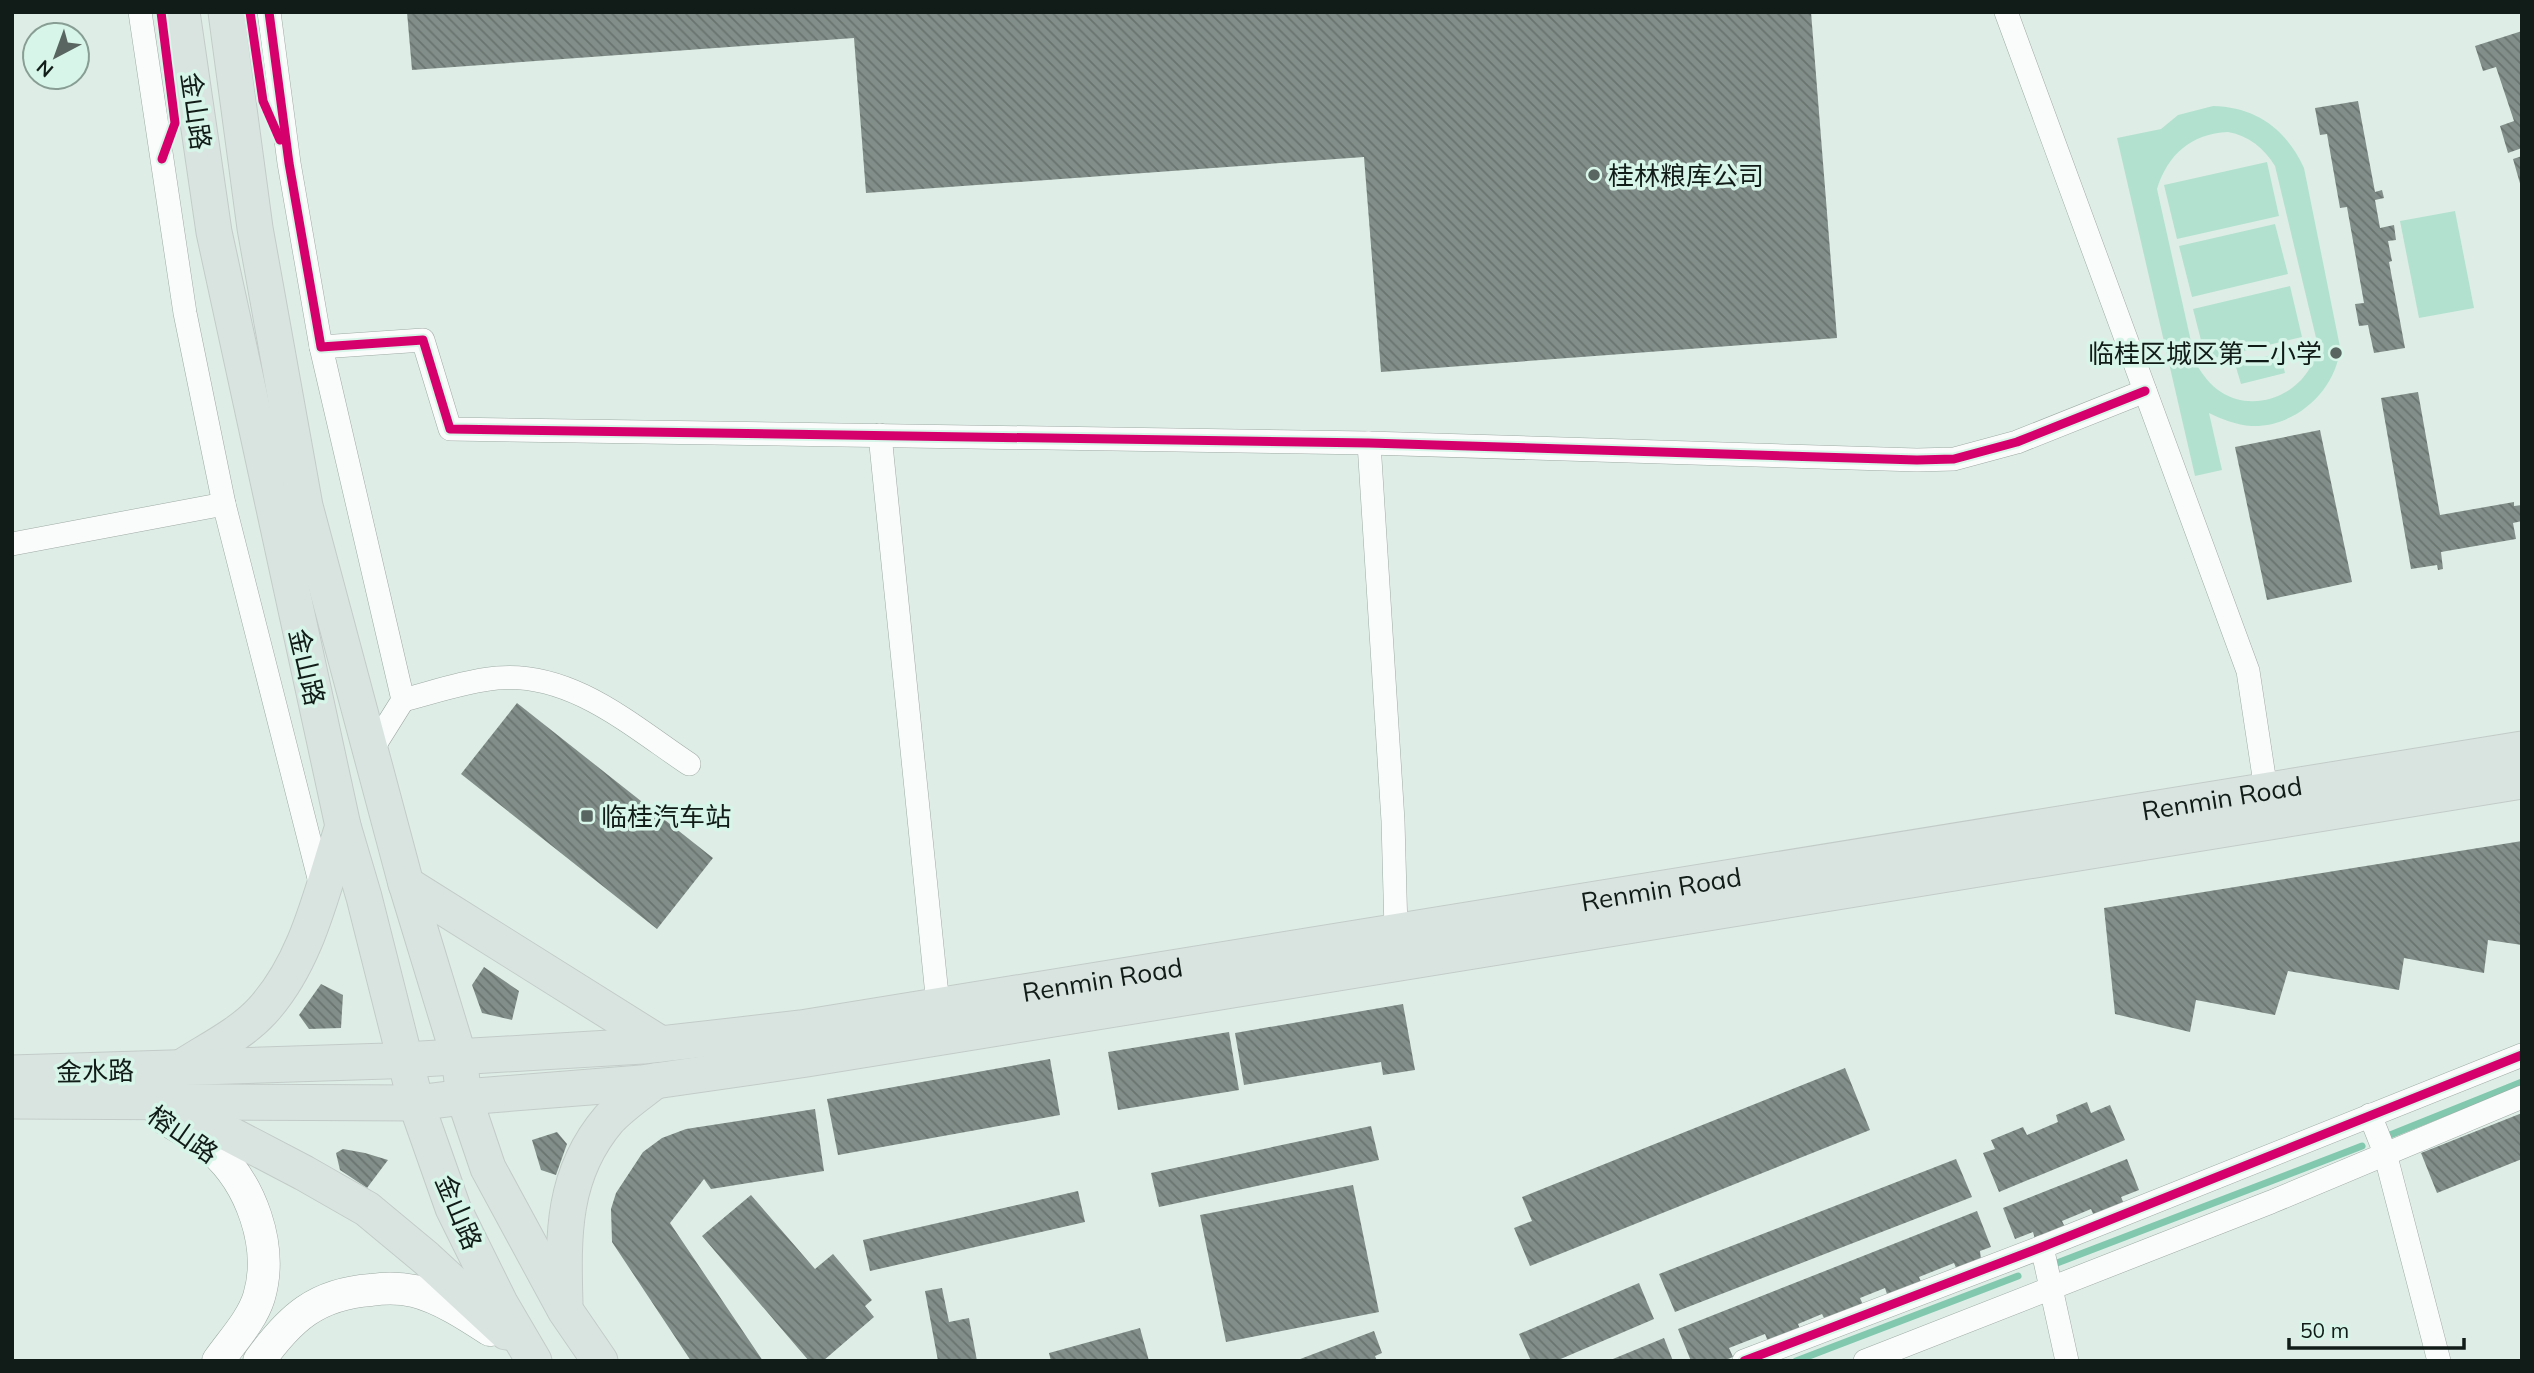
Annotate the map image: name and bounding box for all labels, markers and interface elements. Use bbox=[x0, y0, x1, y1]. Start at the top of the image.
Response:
north arrow bbox=[21, 21, 91, 91]
text: N bbox=[32, 55, 58, 83]
street label: 金山路 bbox=[174, 70, 218, 152]
place label: 桂林粮库公司 bbox=[1608, 159, 1764, 192]
marker: 桂林粮库公司 bbox=[1586, 167, 1602, 183]
place label: 临桂区城区第二小学 bbox=[2088, 337, 2322, 370]
marker: 临桂区城区第二小学 bbox=[2328, 345, 2344, 361]
street label: 金山路 bbox=[282, 625, 332, 709]
street label: Renmin Road bbox=[2139, 768, 2304, 827]
place label: 临桂汽车站 bbox=[601, 800, 731, 833]
marker: 临桂汽车站 bbox=[579, 808, 595, 824]
street label: Renmin Road bbox=[1579, 859, 1744, 918]
street label: Renmin Road bbox=[1020, 950, 1185, 1008]
street label: 金水路 bbox=[56, 1054, 134, 1088]
street label: 榕山路 bbox=[142, 1098, 224, 1170]
street label: 金山路 bbox=[429, 1170, 489, 1254]
scale bar bbox=[2289, 1306, 2464, 1350]
text: 50 m bbox=[2300, 1317, 2349, 1343]

